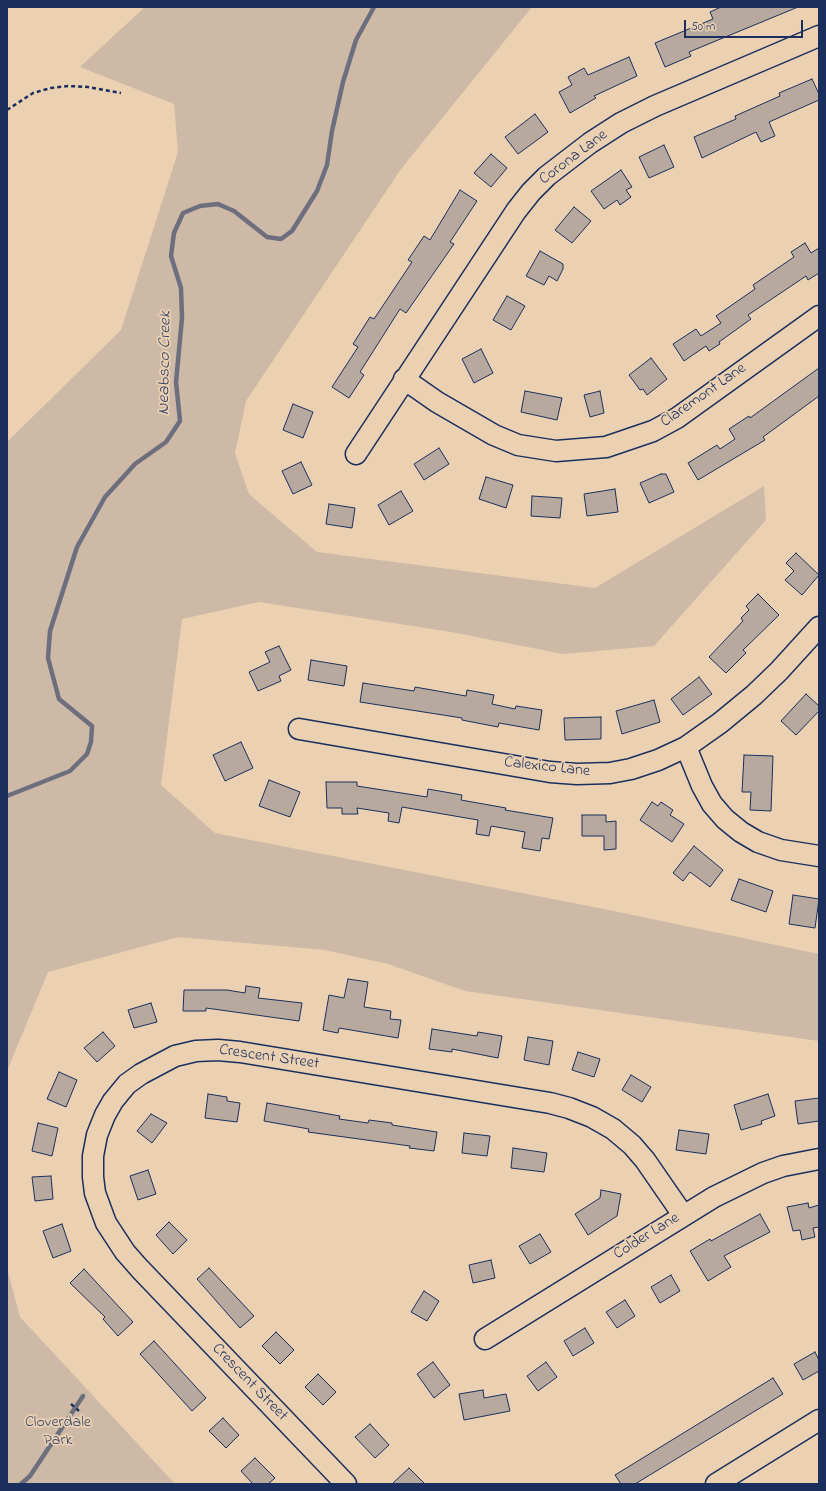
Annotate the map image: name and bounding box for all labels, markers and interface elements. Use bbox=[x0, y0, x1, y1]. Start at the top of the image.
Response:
scale bar bbox=[686, 12, 805, 38]
text: 50 m bbox=[691, 18, 715, 36]
street label: Corona Lane bbox=[536, 126, 612, 190]
water label: Neabsco Creek bbox=[155, 311, 177, 415]
street label: Claremont Lane bbox=[658, 359, 750, 433]
street label: Calexico Lane bbox=[503, 754, 591, 782]
street label: Crescent Street bbox=[218, 1041, 320, 1075]
street label: Colder Lane bbox=[611, 1209, 683, 1265]
street label: Crescent Street bbox=[207, 1340, 291, 1426]
park label: Cloverdale Park bbox=[25, 1413, 91, 1451]

